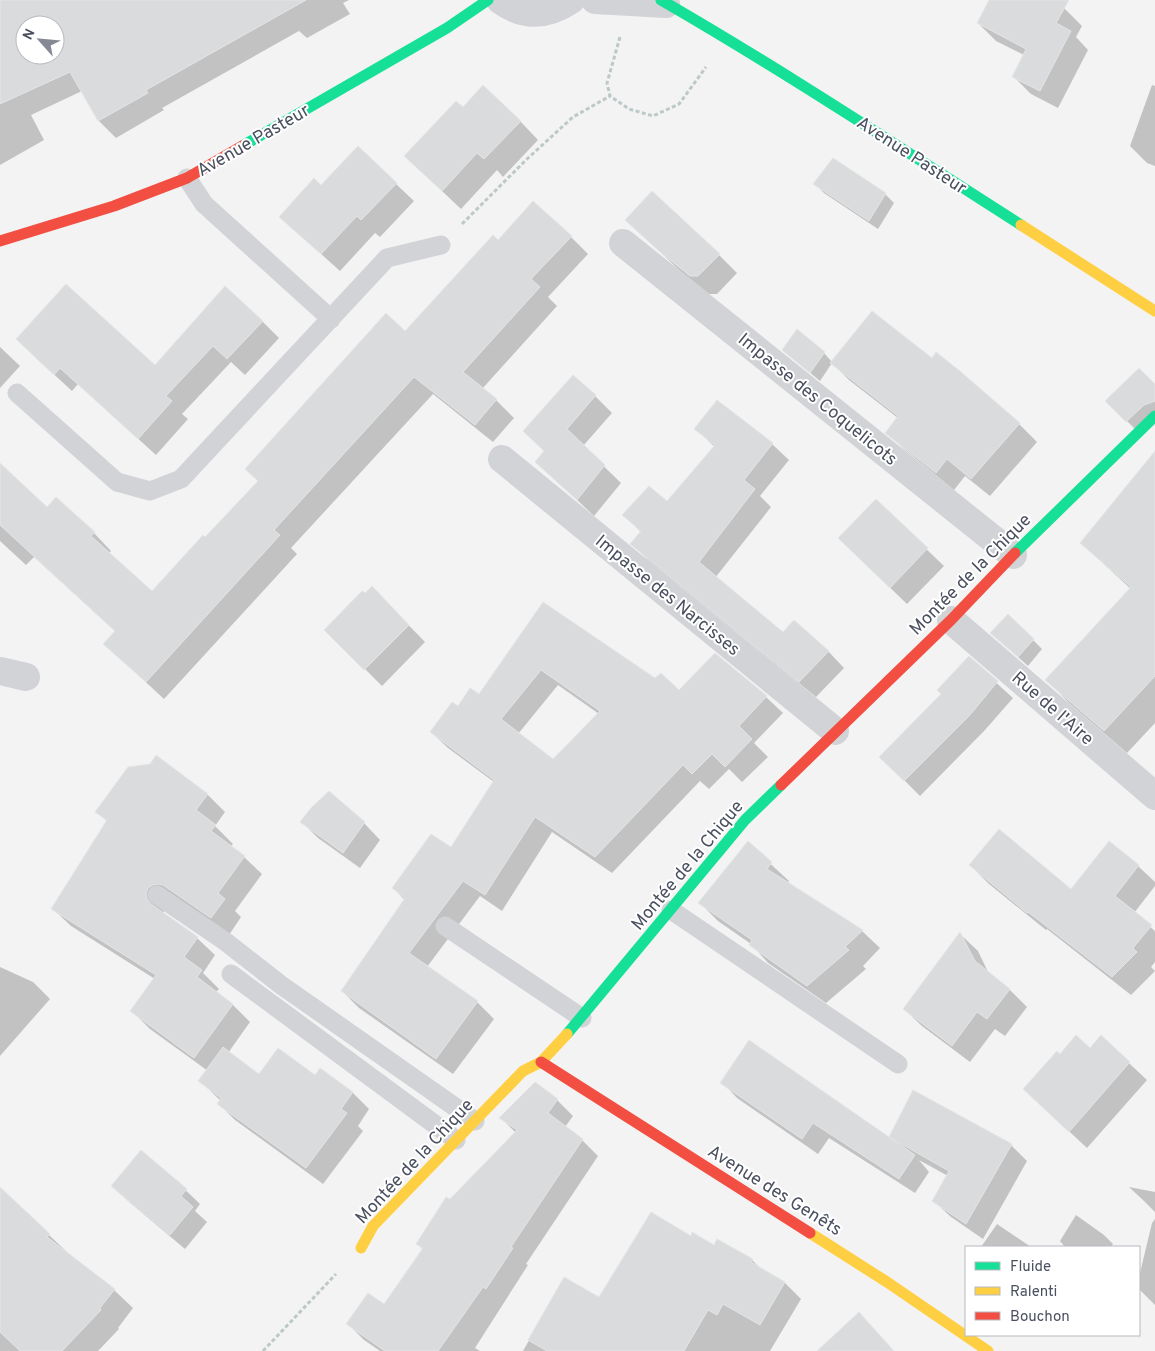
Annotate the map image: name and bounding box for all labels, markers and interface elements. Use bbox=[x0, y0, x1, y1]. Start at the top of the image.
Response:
north arrow bbox=[15, 15, 65, 65]
text: N bbox=[20, 26, 40, 43]
street label: Avenue Pasteur bbox=[193, 100, 314, 183]
street label: Avenue Pasteur bbox=[852, 112, 971, 200]
street label: Impasse des Coquelicots bbox=[733, 329, 901, 472]
street label: Montée de la Chique bbox=[905, 509, 1037, 641]
street label: Impasse des Narcisses bbox=[590, 531, 744, 662]
street label: Rue de l'Aire bbox=[1006, 667, 1098, 751]
street label: Montée de la Chique bbox=[627, 796, 749, 936]
street label: Montée de la Chique bbox=[351, 1094, 479, 1230]
street label: Avenue des Genêts bbox=[703, 1141, 846, 1242]
legend bbox=[965, 1246, 1140, 1336]
text: Fluide bbox=[1010, 1258, 1051, 1277]
text: Ralenti bbox=[1010, 1283, 1057, 1302]
text: Bouchon bbox=[1010, 1308, 1070, 1327]

